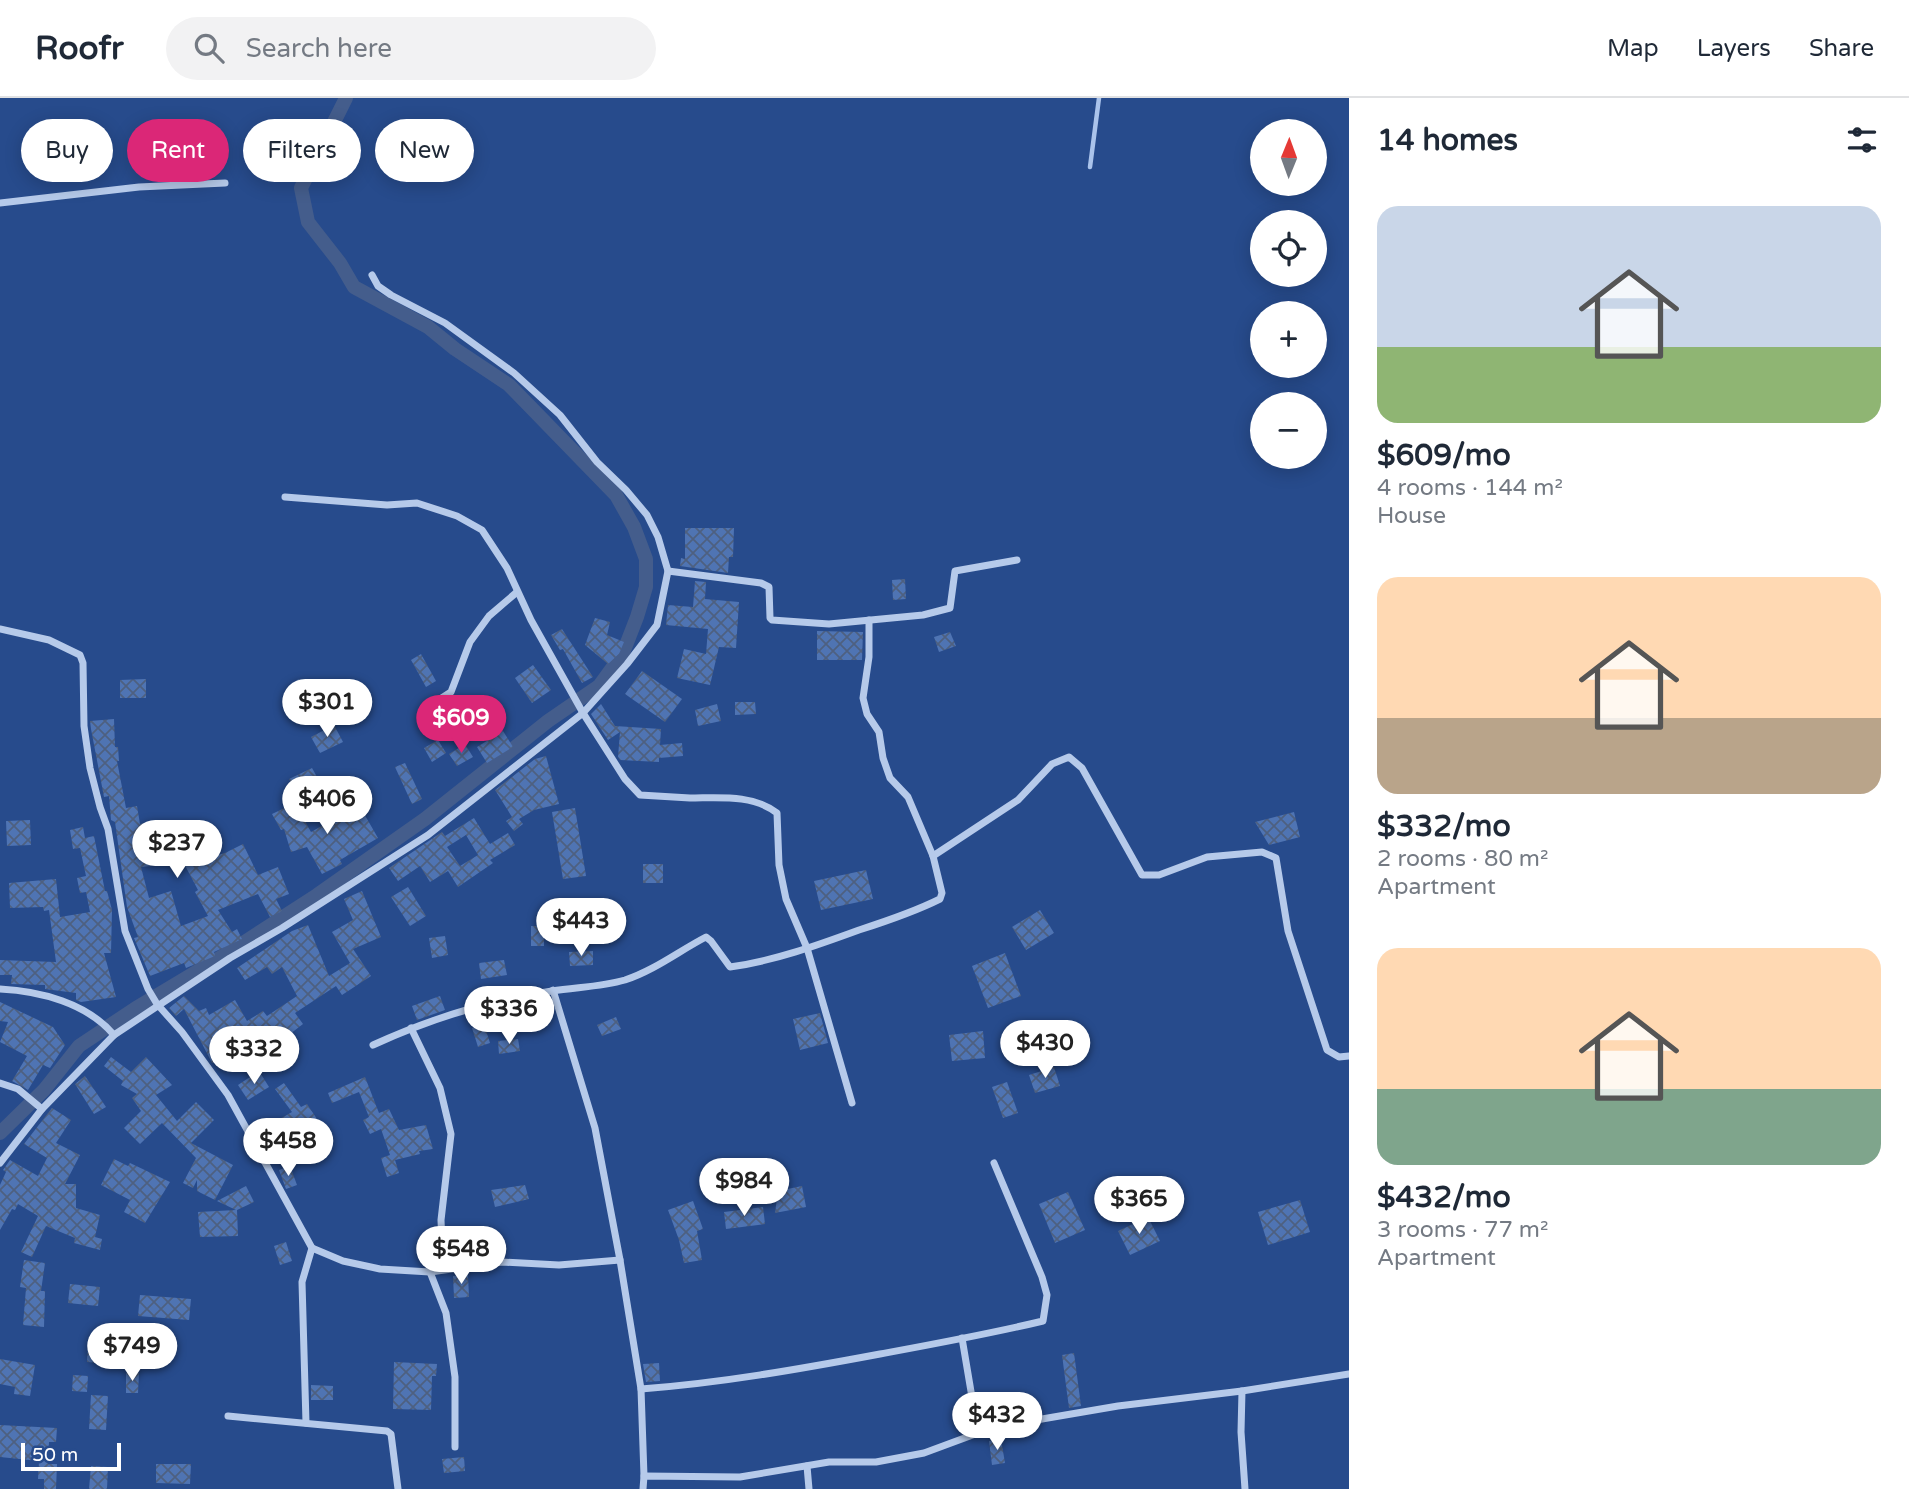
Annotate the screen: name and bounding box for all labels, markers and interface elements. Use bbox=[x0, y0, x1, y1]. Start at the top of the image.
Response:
search box bbox=[166, 17, 656, 80]
text: Roofr bbox=[35, 29, 124, 68]
icon: search bbox=[190, 29, 228, 67]
text: Search here bbox=[246, 33, 392, 64]
text: Map bbox=[1607, 34, 1659, 63]
text: Layers bbox=[1697, 34, 1771, 63]
text: Share bbox=[1809, 34, 1874, 63]
chip: Buy bbox=[21, 119, 113, 182]
chip: Rent bbox=[127, 119, 229, 182]
chip: Filters bbox=[243, 119, 361, 182]
chip: New bbox=[375, 119, 474, 182]
north arrow bbox=[1250, 119, 1326, 196]
map controls bbox=[1250, 119, 1327, 469]
icon: filters bbox=[1843, 121, 1881, 159]
text: 14 homes bbox=[1377, 122, 1518, 159]
button: locate bbox=[1250, 210, 1327, 287]
icon: home bbox=[1566, 251, 1692, 377]
button: + bbox=[1250, 301, 1327, 378]
button: − bbox=[1250, 392, 1327, 469]
text: $609/mo bbox=[1377, 437, 1511, 474]
text: 4 rooms · 144 m² bbox=[1377, 474, 1563, 502]
text: House bbox=[1377, 502, 1446, 530]
icon: home bbox=[1566, 622, 1692, 748]
pin: $301 bbox=[286, 680, 368, 739]
text: $301 bbox=[298, 688, 356, 716]
pin: $609 bbox=[420, 696, 502, 755]
text: $609 bbox=[432, 704, 490, 732]
pin: $406 bbox=[286, 776, 368, 836]
text: $406 bbox=[298, 785, 356, 813]
text: $332/mo bbox=[1377, 808, 1511, 845]
pin: $237 bbox=[136, 820, 218, 880]
text: $237 bbox=[148, 829, 206, 857]
text: 2 rooms · 80 m² bbox=[1377, 845, 1548, 873]
text: Apartment bbox=[1377, 873, 1496, 901]
pin: $443 bbox=[540, 898, 622, 958]
text: $443 bbox=[552, 907, 610, 935]
pin: $336 bbox=[468, 986, 550, 1046]
icon: home bbox=[1566, 993, 1692, 1119]
text: $336 bbox=[480, 995, 538, 1023]
pin: $430 bbox=[1004, 1020, 1086, 1080]
pin: $332 bbox=[213, 1026, 295, 1086]
text: $430 bbox=[1016, 1029, 1074, 1057]
text: $332 bbox=[225, 1035, 283, 1063]
pin: $458 bbox=[247, 1118, 329, 1178]
text: $458 bbox=[259, 1127, 317, 1155]
pin: $984 bbox=[703, 1158, 785, 1218]
text: $984 bbox=[715, 1167, 773, 1195]
pin: $365 bbox=[1098, 1176, 1180, 1236]
text: $432/mo bbox=[1377, 1179, 1511, 1216]
text: $365 bbox=[1110, 1185, 1168, 1213]
text: 3 rooms · 77 m² bbox=[1377, 1216, 1548, 1244]
pin: $548 bbox=[420, 1226, 502, 1286]
text: $548 bbox=[432, 1235, 490, 1263]
text: Apartment bbox=[1377, 1244, 1496, 1272]
pin: $749 bbox=[91, 1324, 173, 1383]
text: $749 bbox=[103, 1332, 161, 1360]
pin: $432 bbox=[956, 1392, 1038, 1452]
text: $432 bbox=[968, 1401, 1026, 1429]
scale bar bbox=[21, 1440, 121, 1472]
text: 50 m bbox=[32, 1444, 78, 1466]

